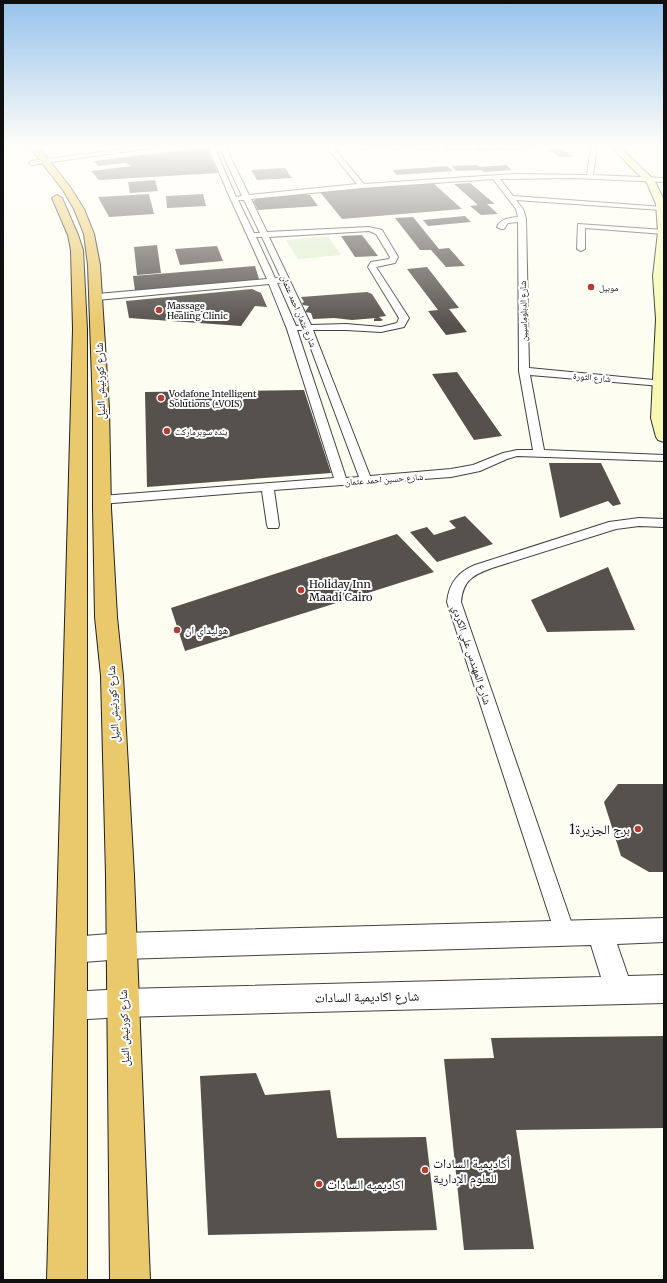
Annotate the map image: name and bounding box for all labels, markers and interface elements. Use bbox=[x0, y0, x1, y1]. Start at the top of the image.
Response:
street label: شارع عثمان احمد عثمان bbox=[278, 273, 319, 349]
street label: شارع الدبلوماسيين bbox=[517, 281, 530, 341]
marker: موبيل bbox=[586, 282, 596, 292]
place label: موبيل bbox=[599, 282, 618, 293]
place label: Massage Healing Clinic bbox=[167, 300, 228, 321]
marker: Massage Healing Clinic bbox=[154, 305, 164, 315]
street label: شارع كورنيش النيل bbox=[92, 342, 108, 420]
street label: شارع الثورة bbox=[573, 370, 611, 385]
place label: Vodafone Intelligent Solutions (_VOIS) bbox=[168, 388, 257, 409]
marker: Vodafone Intelligent Solutions (_VOIS) bbox=[156, 393, 166, 403]
marker: بنده سوبرماركت bbox=[162, 426, 172, 436]
place label: بنده سوبرماركت bbox=[175, 426, 228, 437]
street label: شارع حسين احمد عثمان bbox=[344, 471, 424, 488]
place label: Holiday Inn Maadi Cairo bbox=[309, 577, 373, 604]
marker: Holiday Inn Maadi Cairo bbox=[296, 585, 306, 595]
street label: شارع المهندس علي الكردي bbox=[448, 604, 495, 707]
place label: هوليداي ان bbox=[185, 623, 229, 639]
marker: هوليداي ان bbox=[172, 625, 182, 635]
street label: شارع كورنيش النيل bbox=[104, 665, 122, 743]
place label: برج الجزيرة1 bbox=[569, 821, 630, 839]
marker: برج الجزيرة1 bbox=[633, 824, 643, 834]
street label: شارع اكاديمية السادات bbox=[315, 988, 420, 1007]
street label: شارع كورنيش النيل bbox=[116, 989, 132, 1067]
place label: أكاديمية السادات للعلوم الإدارية bbox=[433, 1155, 510, 1187]
marker: أكاديمية السادات للعلوم الإدارية bbox=[420, 1165, 430, 1175]
place label: اكاديميه السادات bbox=[327, 1176, 404, 1193]
marker: اكاديميه السادات bbox=[314, 1179, 324, 1189]

